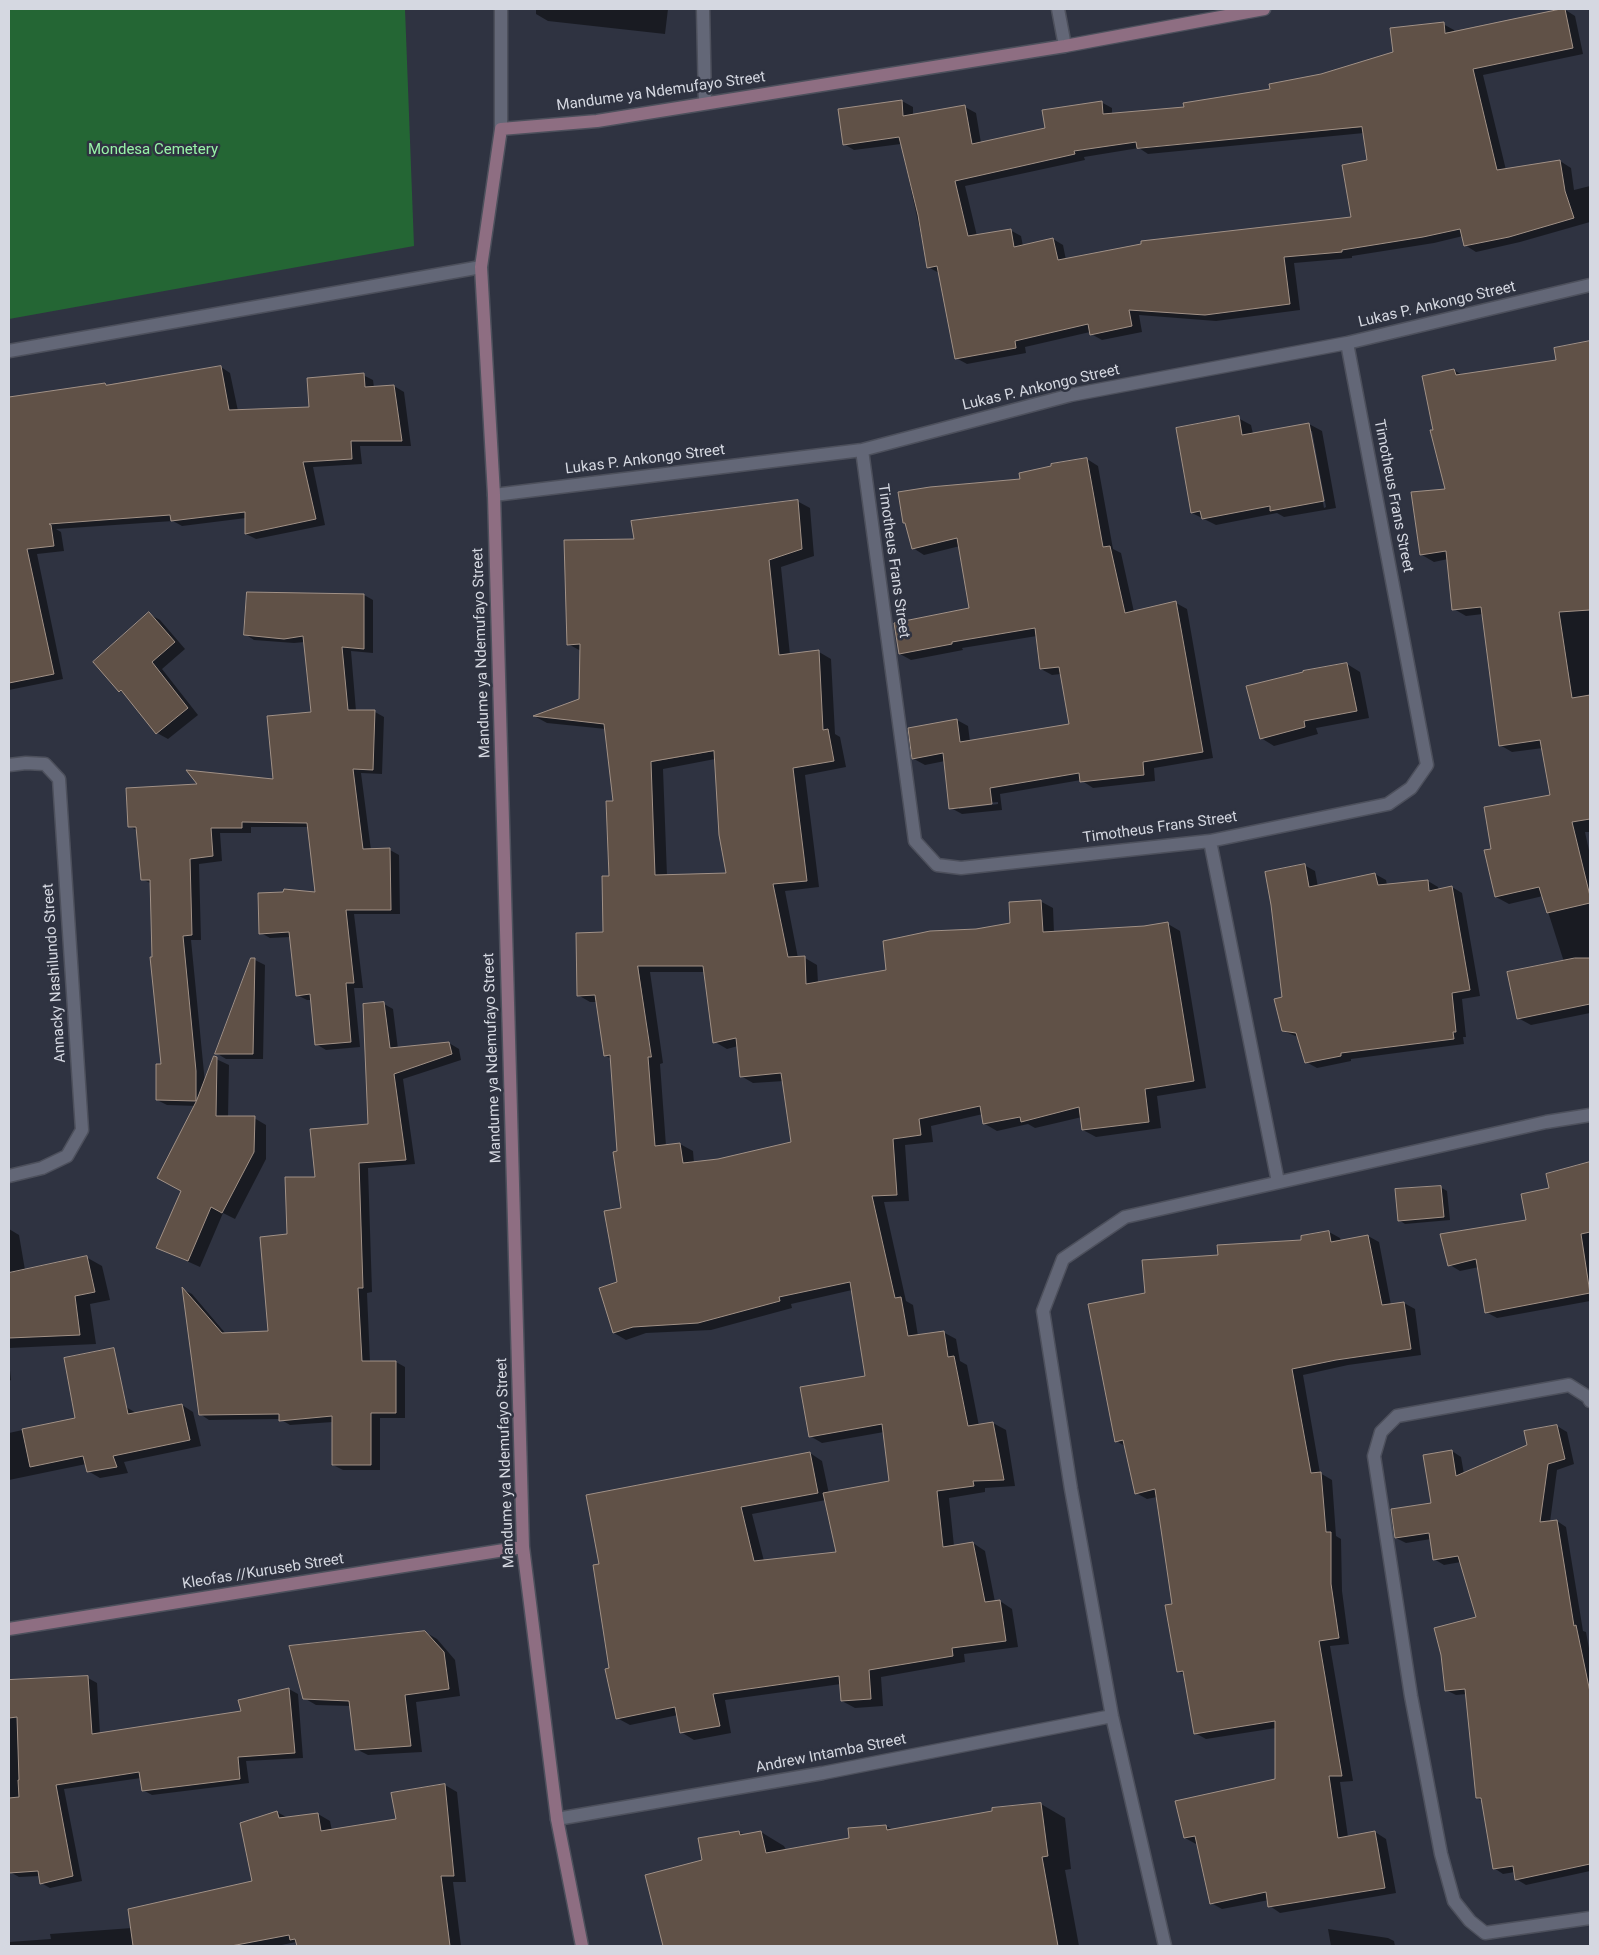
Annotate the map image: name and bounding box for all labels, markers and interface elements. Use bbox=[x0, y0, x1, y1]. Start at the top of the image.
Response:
street label: Mandume ya Ndemufayo Street bbox=[555, 68, 767, 116]
park label: Mondesa Cemetery bbox=[88, 141, 218, 159]
street label: Lukas P. Ankongo Street bbox=[1357, 278, 1517, 332]
street label: Lukas P. Ankongo Street bbox=[961, 361, 1121, 415]
street label: Timotheus Frans Street bbox=[1369, 418, 1417, 574]
street label: Lukas P. Ankongo Street bbox=[564, 441, 726, 479]
street label: Timotheus Frans Street bbox=[873, 483, 913, 639]
street label: Mandume ya Ndemufayo Street bbox=[469, 547, 495, 759]
street label: Timotheus Frans Street bbox=[1082, 808, 1238, 848]
street label: Annacky Nashilundo Street bbox=[40, 883, 70, 1063]
street label: Mandume ya Ndemufayo Street bbox=[480, 952, 506, 1164]
street label: Mandume ya Ndemufayo Street bbox=[493, 1357, 519, 1569]
street label: Kleofas //Kuruseb Street bbox=[181, 1550, 345, 1594]
street label: Andrew Intamba Street bbox=[754, 1731, 908, 1777]

